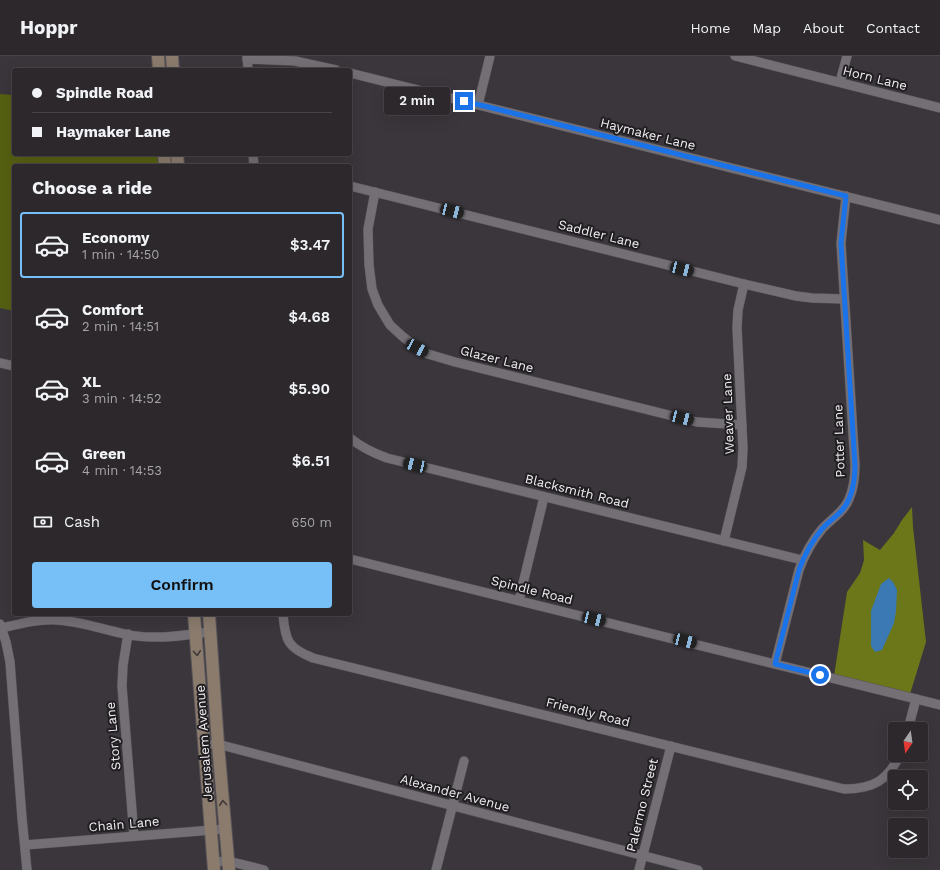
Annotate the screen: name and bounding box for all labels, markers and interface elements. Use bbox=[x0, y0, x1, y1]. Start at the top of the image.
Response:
text: Hoppr bbox=[20, 16, 77, 39]
text: Home bbox=[690, 20, 730, 36]
text: Map bbox=[752, 20, 781, 36]
text: About bbox=[803, 20, 844, 36]
text: Contact bbox=[866, 20, 920, 36]
street label: Horn Lane bbox=[841, 63, 909, 93]
text: Spindle Road bbox=[56, 84, 153, 102]
callout: 2 min bbox=[384, 87, 450, 115]
route end bbox=[455, 92, 473, 110]
text: 2 min bbox=[399, 93, 435, 108]
street label: Haymaker Lane bbox=[599, 115, 697, 153]
text: Haymaker Lane bbox=[56, 123, 170, 141]
text: Choose a ride bbox=[32, 177, 152, 198]
car bbox=[439, 202, 465, 220]
street label: Saddler Lane bbox=[557, 217, 641, 251]
icon: car bbox=[34, 227, 70, 263]
text: Economy bbox=[82, 229, 149, 247]
text: $3.47 bbox=[290, 236, 330, 254]
text: 1 min · 14:50 bbox=[82, 247, 159, 262]
car bbox=[669, 260, 695, 278]
icon: car bbox=[34, 299, 70, 335]
text: Comfort bbox=[82, 301, 143, 319]
text: $4.68 bbox=[288, 308, 330, 326]
text: 2 min · 14:51 bbox=[82, 319, 159, 334]
car bbox=[404, 337, 430, 359]
street label: Glazer Lane bbox=[459, 343, 535, 375]
icon: car bbox=[34, 371, 70, 407]
text: XL bbox=[82, 373, 101, 391]
street label: Weaver Lane bbox=[719, 373, 737, 455]
text: $5.90 bbox=[289, 380, 330, 398]
text: 3 min · 14:52 bbox=[82, 391, 161, 406]
street label: Potter Lane bbox=[830, 404, 848, 478]
car bbox=[669, 409, 695, 427]
icon: car bbox=[34, 443, 70, 479]
text: Green bbox=[82, 445, 126, 463]
text: $6.51 bbox=[292, 452, 330, 470]
car bbox=[402, 456, 428, 474]
text: 4 min · 14:53 bbox=[82, 463, 162, 478]
street label: Blacksmith Road bbox=[523, 471, 631, 511]
icon: cash bbox=[32, 511, 54, 533]
text: Cash bbox=[64, 513, 100, 531]
text: 650 m bbox=[292, 515, 332, 530]
button: Confirm bbox=[32, 562, 332, 608]
street label: Spindle Road bbox=[490, 573, 574, 607]
car bbox=[581, 610, 607, 628]
car bbox=[672, 632, 698, 650]
one-way arrow bbox=[193, 650, 202, 656]
route start bbox=[811, 666, 829, 684]
street label: Jerusalem Avenue bbox=[192, 685, 216, 801]
street label: Friendly Road bbox=[544, 694, 632, 730]
street label: Story Lane bbox=[103, 701, 123, 771]
north arrow bbox=[888, 722, 928, 762]
map controls bbox=[888, 722, 928, 858]
street label: Palermo Street bbox=[623, 756, 661, 853]
button: locate bbox=[888, 770, 928, 810]
street label: Alexander Avenue bbox=[399, 771, 511, 815]
one-way arrow bbox=[218, 800, 227, 806]
street label: Chain Lane bbox=[88, 813, 160, 835]
button: layers bbox=[888, 818, 928, 858]

